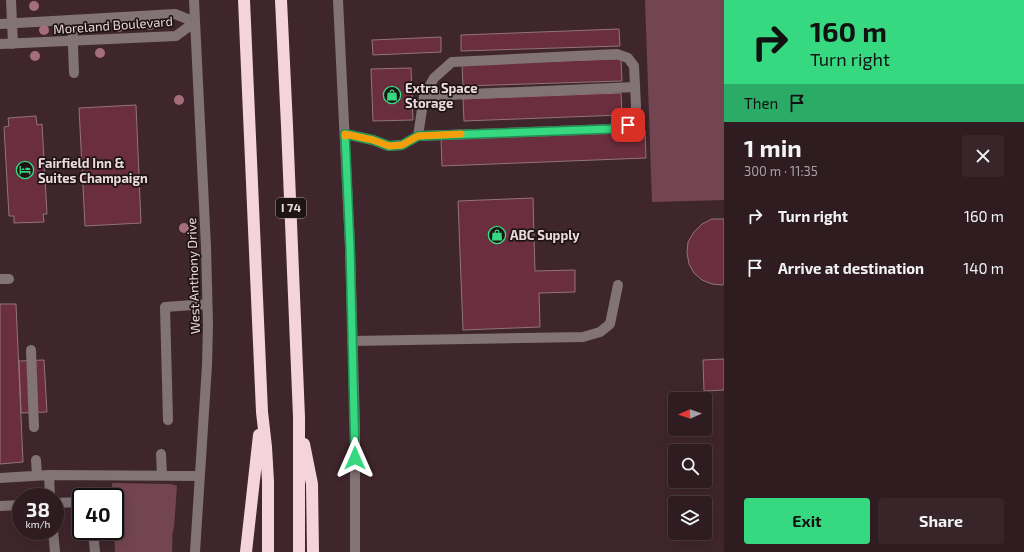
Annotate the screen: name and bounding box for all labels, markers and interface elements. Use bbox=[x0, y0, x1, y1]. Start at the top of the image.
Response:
street label: Moreland Boulevard bbox=[53, 13, 173, 37]
text: 160 m bbox=[810, 14, 887, 48]
icon: right bbox=[744, 16, 796, 68]
text: Turn right bbox=[810, 48, 890, 70]
place label: Extra Space Storage bbox=[405, 80, 478, 111]
shop icon: Extra Space Storage bbox=[382, 85, 402, 105]
icon: arrive bbox=[786, 92, 808, 114]
text: Then bbox=[744, 94, 778, 112]
pin bbox=[611, 108, 645, 142]
icon: arrive bbox=[617, 114, 639, 136]
text: 1 min bbox=[744, 133, 802, 162]
button: close bbox=[962, 135, 1004, 177]
place label: Fairfield Inn & Suites Champaign bbox=[38, 155, 148, 186]
hotel icon: Fairfield Inn & Suites Champaign bbox=[15, 160, 35, 180]
text: 300 m · 11:35 bbox=[744, 163, 818, 179]
road number: I 74 bbox=[276, 198, 306, 218]
icon: right bbox=[744, 205, 766, 227]
text: Turn right bbox=[778, 207, 848, 225]
text: 160 m bbox=[964, 207, 1004, 225]
street label: West Anthony Drive bbox=[183, 217, 203, 335]
shop icon: ABC Supply bbox=[487, 225, 507, 245]
place label: ABC Supply bbox=[510, 227, 580, 243]
icon: arrive bbox=[744, 257, 766, 279]
text: Arrive at destination bbox=[778, 259, 924, 277]
text: 140 m bbox=[963, 259, 1004, 277]
north arrow bbox=[668, 392, 712, 436]
map controls bbox=[668, 392, 712, 540]
position arrow bbox=[334, 437, 376, 479]
button: search bbox=[668, 444, 712, 488]
speed limit sign: 40 bbox=[72, 488, 124, 540]
button: layers bbox=[668, 496, 712, 540]
text: 38 bbox=[26, 497, 50, 521]
button: Exit bbox=[744, 498, 870, 544]
button: Share bbox=[878, 498, 1004, 544]
text: km/h bbox=[26, 518, 50, 530]

